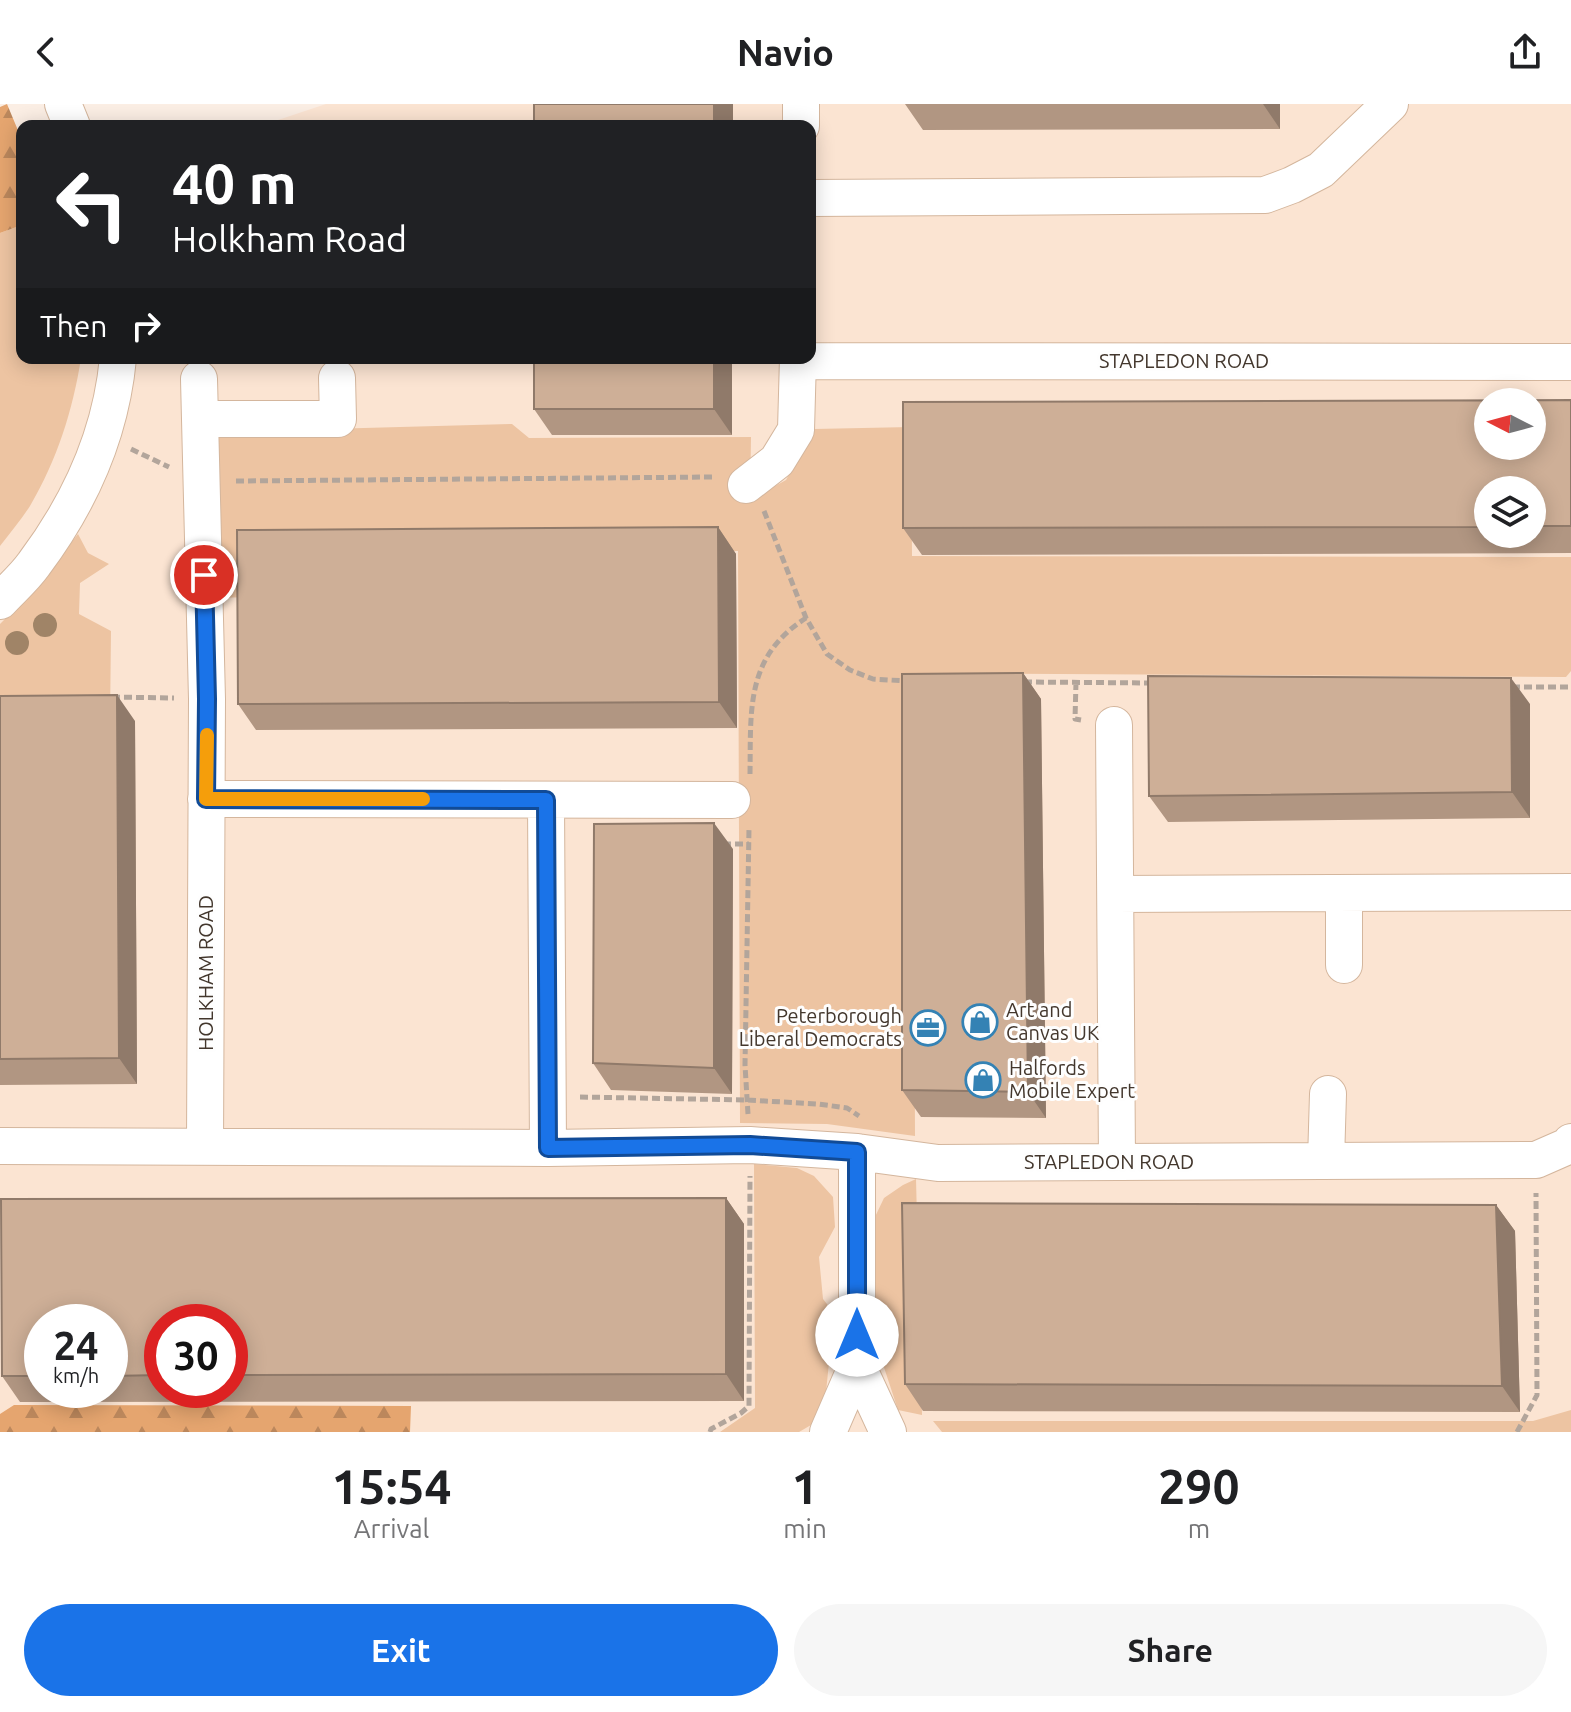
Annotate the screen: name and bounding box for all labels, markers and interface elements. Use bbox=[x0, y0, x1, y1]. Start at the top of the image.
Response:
icon: back bbox=[24, 30, 68, 74]
icon: share bbox=[1503, 30, 1547, 74]
text: Navio bbox=[737, 32, 834, 73]
icon: left bbox=[40, 152, 144, 256]
text: 40 m bbox=[172, 152, 297, 215]
text: Holkham Road bbox=[172, 218, 407, 259]
icon: right bbox=[124, 304, 168, 348]
text: Then bbox=[40, 309, 108, 343]
street label: STAPLEDON ROAD bbox=[1099, 349, 1269, 372]
north arrow bbox=[1474, 388, 1546, 460]
map controls bbox=[1474, 388, 1546, 548]
button: layers bbox=[1474, 476, 1546, 548]
pin bbox=[170, 541, 238, 609]
icon: arrive bbox=[182, 553, 226, 597]
street label: HOLKHAM ROAD bbox=[194, 895, 217, 1051]
place label: Art and Canvas UK bbox=[1006, 998, 1099, 1044]
shop icon: Art and Canvas UK bbox=[961, 1003, 999, 1041]
place label: Peterborough Liberal Democrats bbox=[739, 1004, 902, 1050]
office icon: Peterborough Liberal Democrats bbox=[909, 1009, 947, 1047]
place label: Halfords Mobile Expert bbox=[1009, 1056, 1135, 1102]
shop icon: Halfords Mobile Expert bbox=[964, 1061, 1002, 1099]
street label: STAPLEDON ROAD bbox=[1024, 1150, 1194, 1173]
position arrow bbox=[815, 1293, 899, 1377]
speed limit sign: 30 bbox=[144, 1304, 248, 1408]
text: 24 bbox=[53, 1323, 99, 1368]
text: km/h bbox=[53, 1364, 99, 1387]
text: 15:54 bbox=[332, 1459, 452, 1513]
text: 1 bbox=[791, 1459, 818, 1513]
text: 290 bbox=[1158, 1459, 1239, 1513]
text: Arrival bbox=[354, 1514, 429, 1543]
text: min bbox=[783, 1514, 827, 1543]
text: m bbox=[1188, 1514, 1210, 1543]
button: Exit bbox=[24, 1604, 778, 1696]
button: Share bbox=[794, 1604, 1547, 1696]

